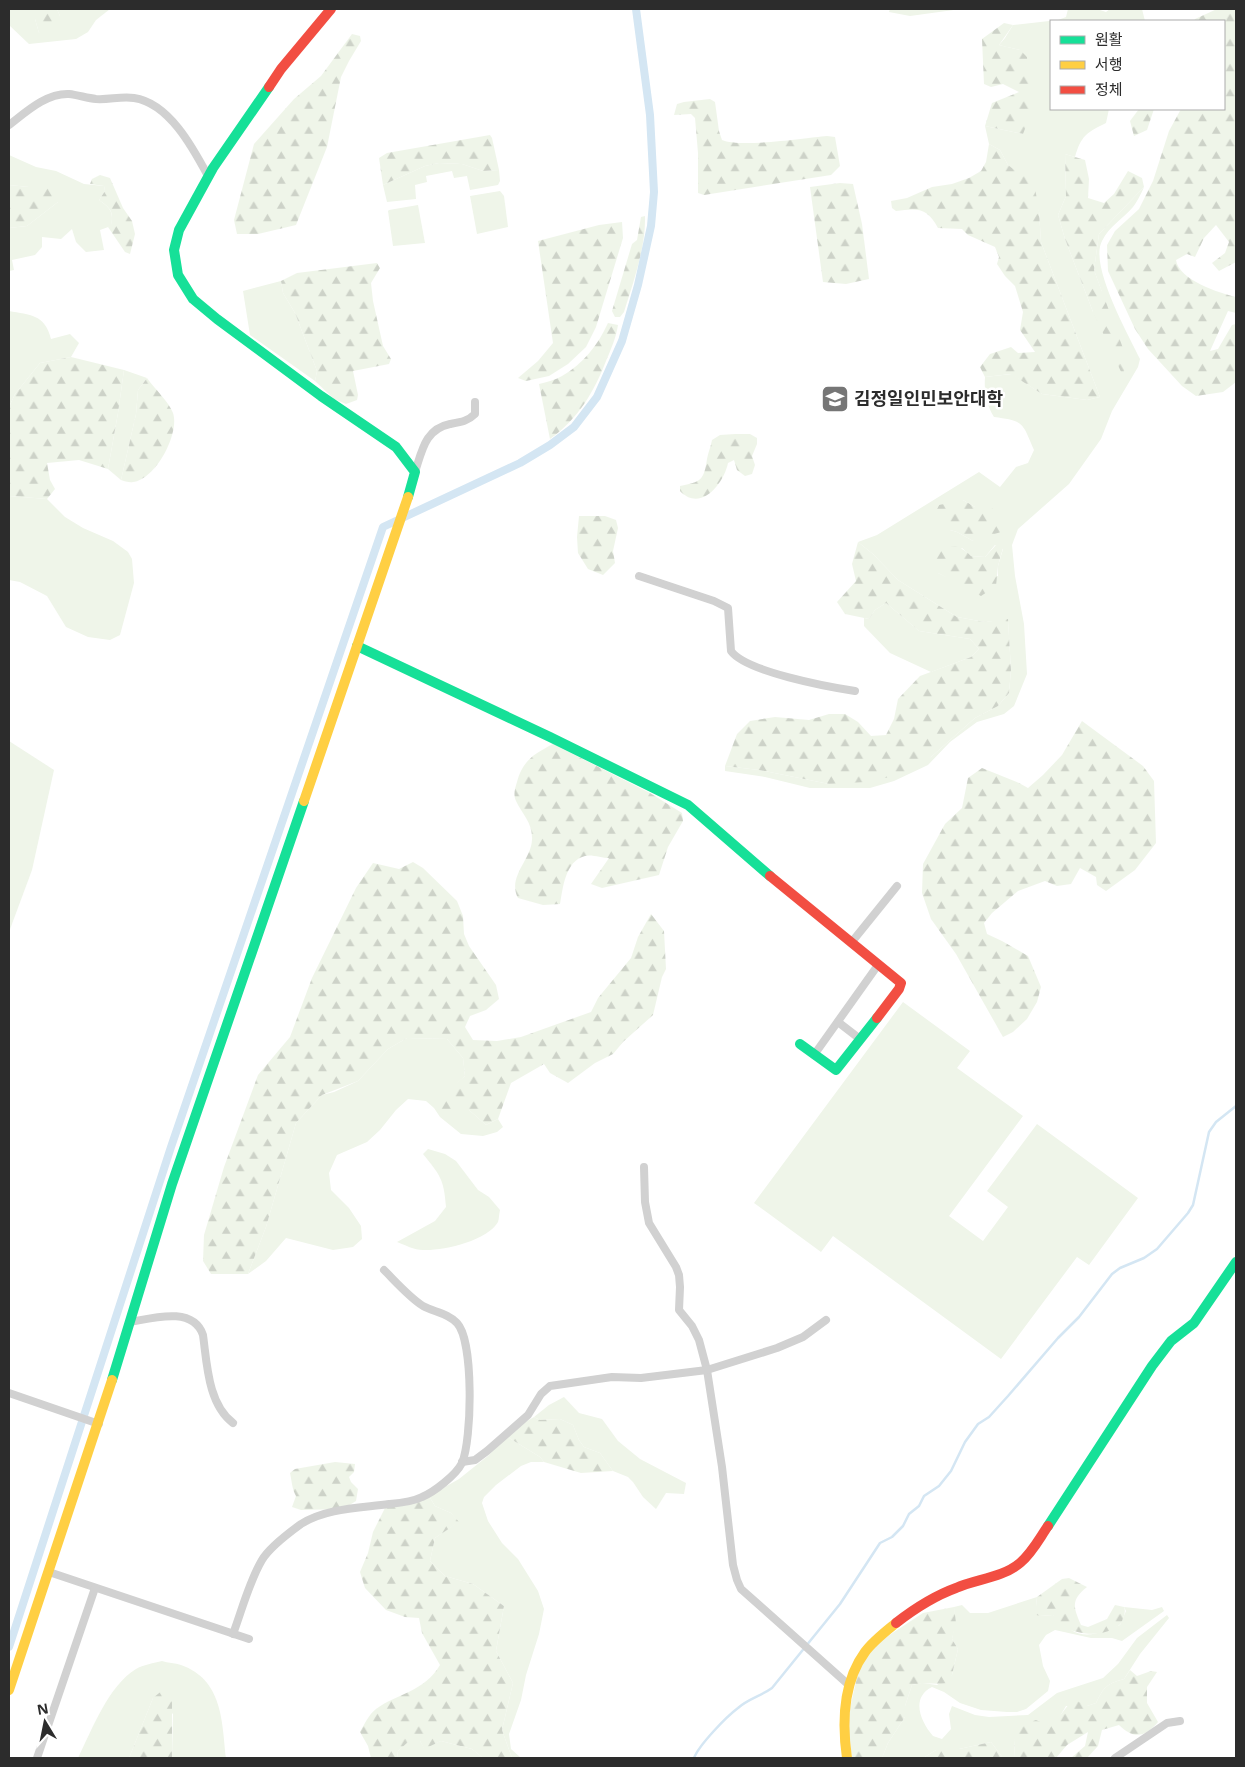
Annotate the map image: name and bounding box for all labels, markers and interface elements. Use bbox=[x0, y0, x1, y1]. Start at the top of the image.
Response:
legend bbox=[1050, 20, 1225, 110]
text: 원활 bbox=[1095, 29, 1123, 49]
text: 서행 bbox=[1095, 54, 1123, 74]
text: 정체 bbox=[1095, 79, 1123, 99]
school or university icon: 김정일인민보안대학 bbox=[820, 384, 850, 414]
place label: 김정일인민보안대학 bbox=[854, 386, 1003, 410]
north arrow bbox=[20, 1697, 70, 1747]
text: N bbox=[35, 1698, 50, 1719]

